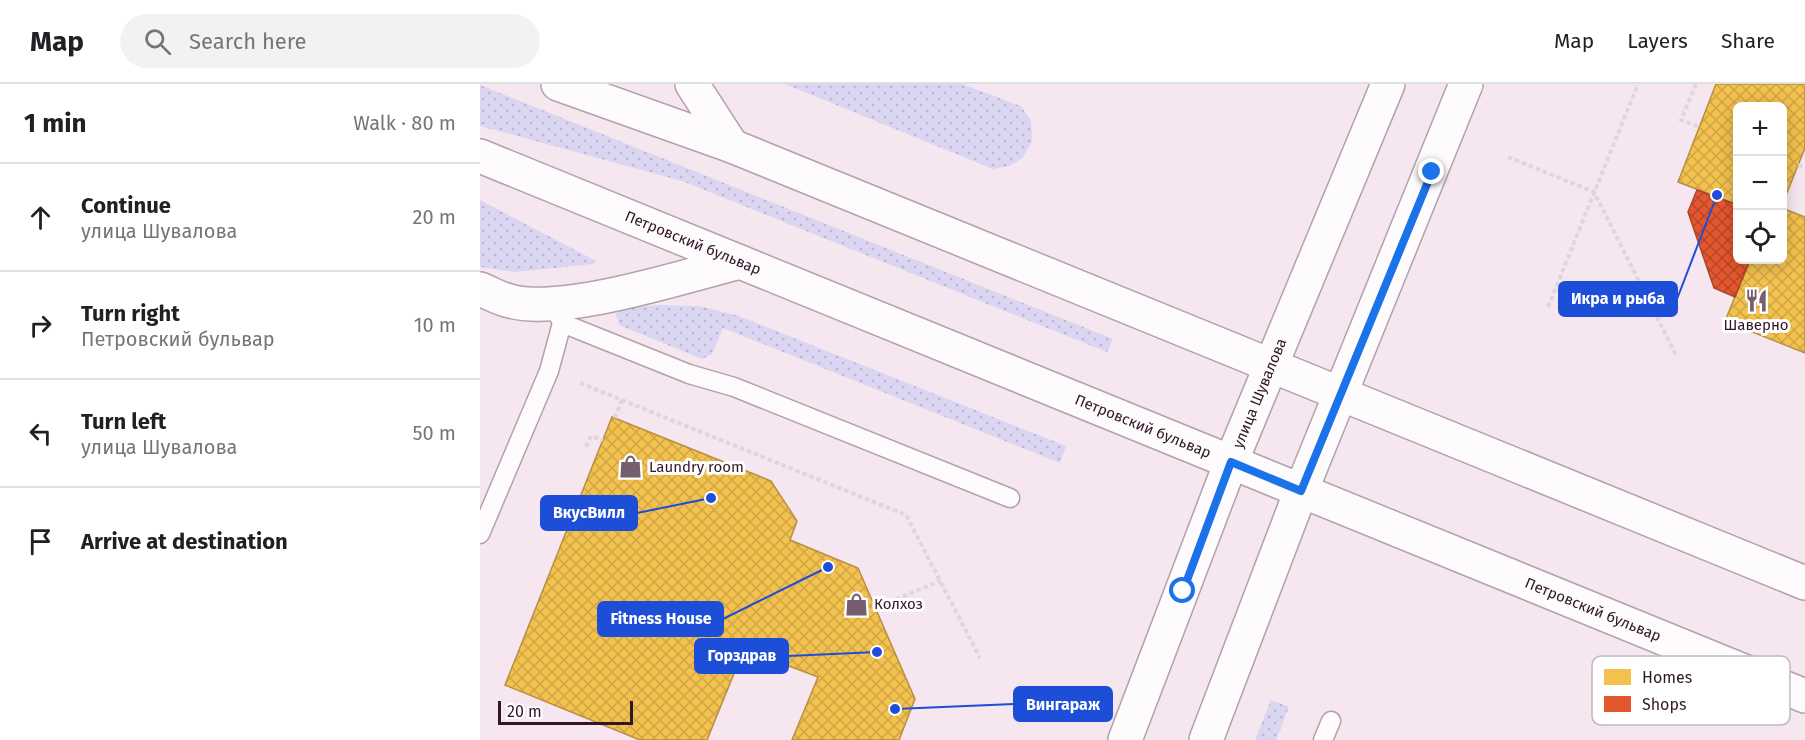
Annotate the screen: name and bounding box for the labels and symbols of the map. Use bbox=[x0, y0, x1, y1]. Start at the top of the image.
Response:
route end bbox=[1418, 158, 1444, 184]
street label: Петровский бульвар bbox=[622, 207, 764, 279]
callout: Икра и рыба bbox=[1559, 282, 1677, 316]
restaurant icon: Шаверно bbox=[1743, 288, 1769, 314]
text: Икра и рыба bbox=[1571, 289, 1665, 308]
place label: Шаверно bbox=[1723, 316, 1789, 334]
street label: улица Шувалова bbox=[1229, 336, 1290, 451]
street label: Петровский бульвар bbox=[1072, 390, 1214, 462]
shop icon: Laundry room bbox=[618, 454, 644, 480]
place label: Laundry room bbox=[649, 458, 744, 476]
callout: ВкусВилл bbox=[541, 496, 637, 530]
text: ВкусВилл bbox=[553, 503, 625, 522]
street label: Петровский бульвар bbox=[1522, 574, 1664, 645]
route start bbox=[1169, 577, 1195, 603]
shop icon: Колхоз bbox=[843, 591, 869, 617]
place label: Колхоз bbox=[874, 595, 923, 613]
callout: Fitness House bbox=[598, 602, 723, 636]
text: Fitness House bbox=[611, 609, 712, 628]
callout: Горздрав bbox=[695, 639, 788, 673]
text: Горздрав bbox=[708, 646, 776, 665]
legend bbox=[1592, 656, 1790, 725]
text: Homes bbox=[1642, 668, 1692, 687]
callout: Вингараж bbox=[1014, 687, 1112, 721]
text: Вингараж bbox=[1026, 695, 1101, 714]
text: Shops bbox=[1642, 695, 1686, 714]
scale bar bbox=[498, 698, 633, 726]

